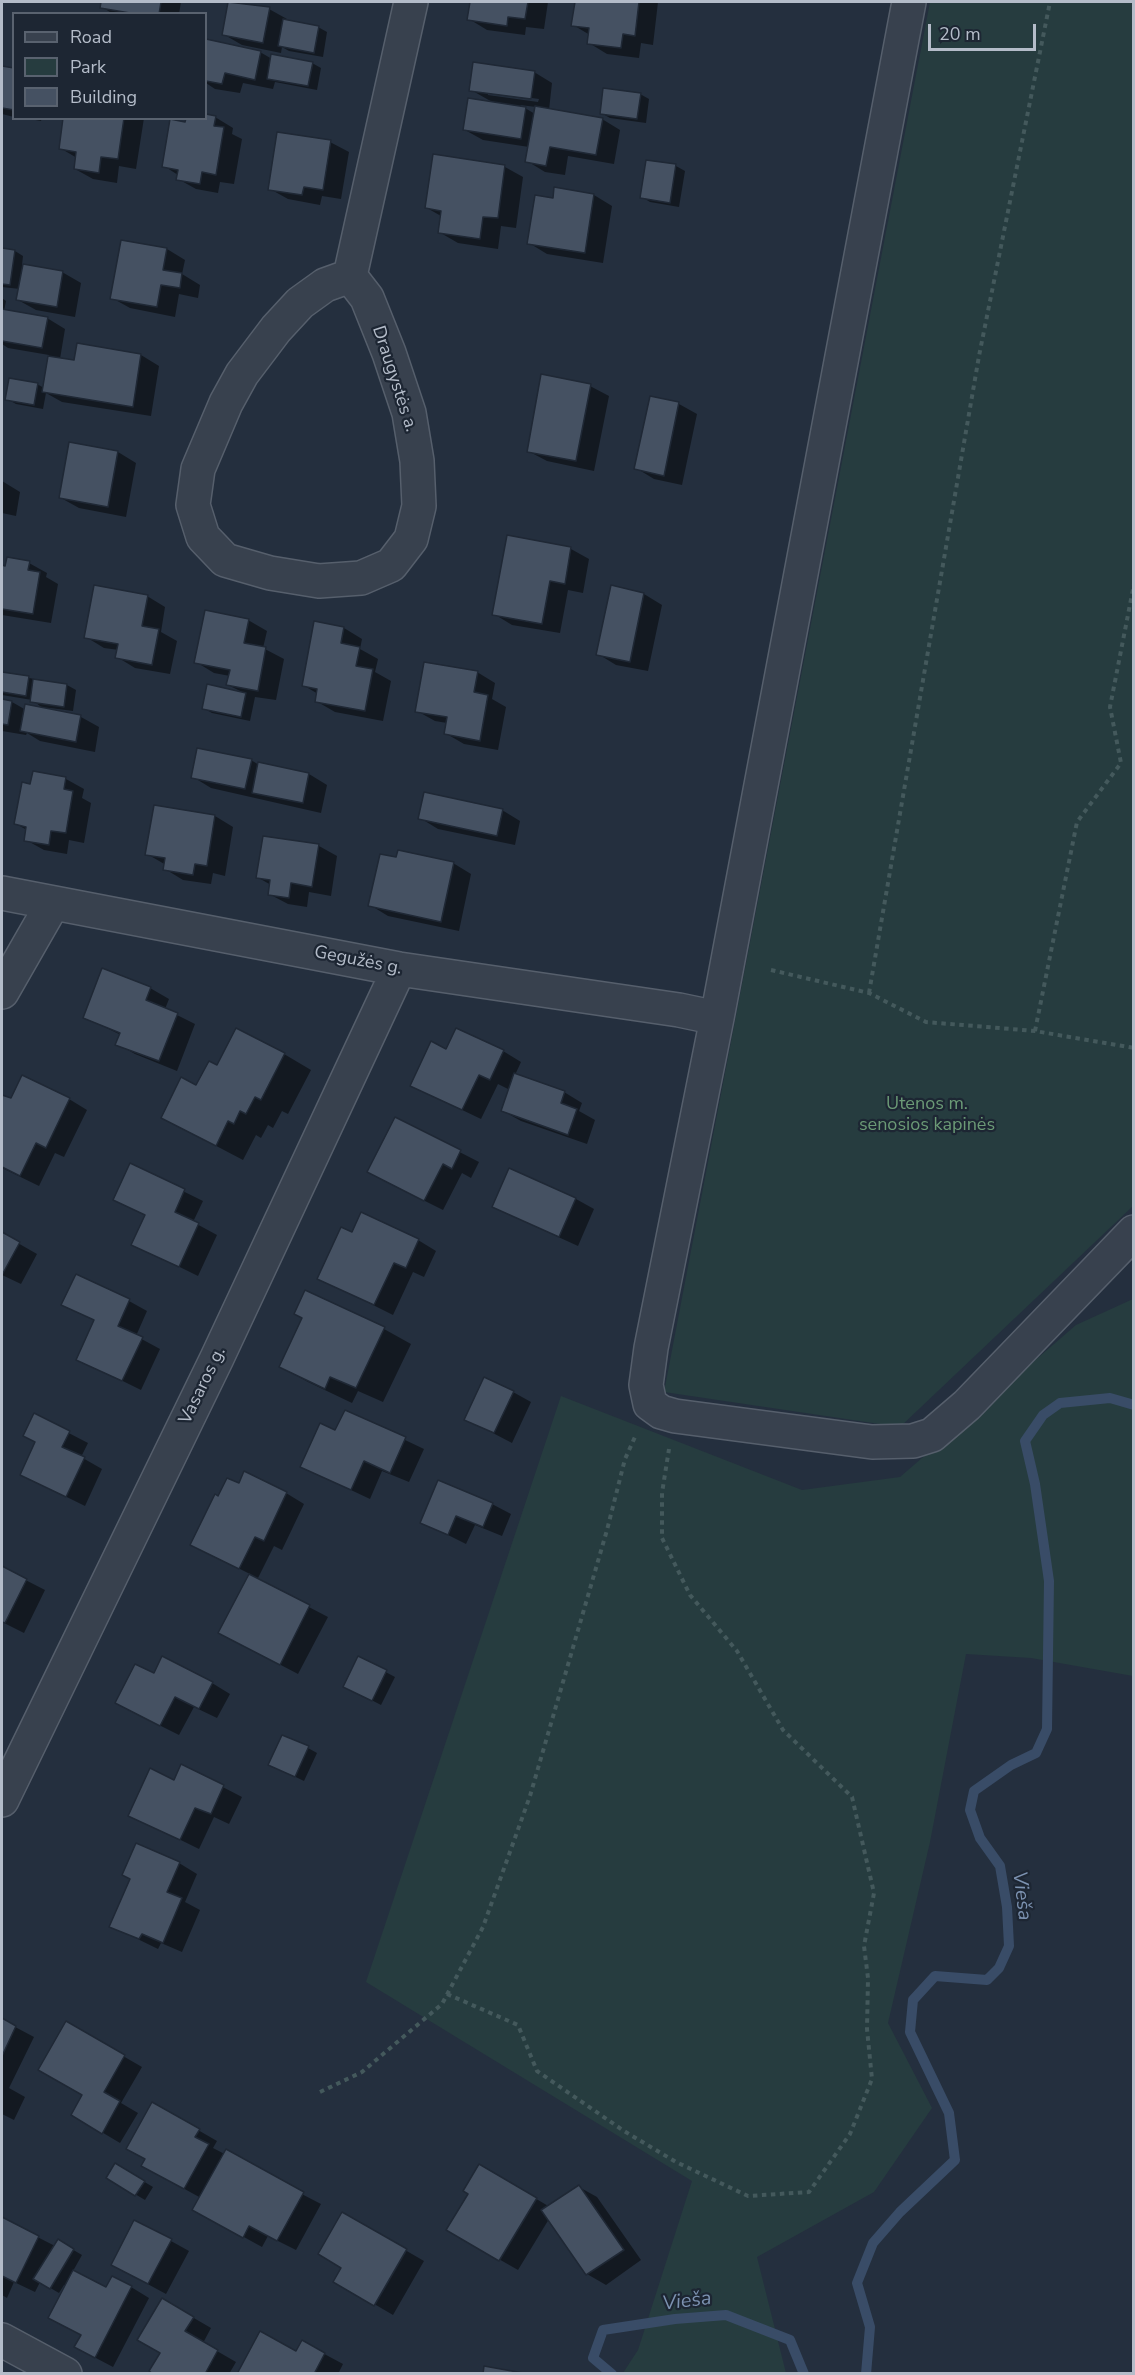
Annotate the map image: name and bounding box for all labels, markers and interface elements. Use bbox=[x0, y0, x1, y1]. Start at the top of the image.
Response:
legend bbox=[12, 12, 207, 120]
scale bar bbox=[931, 12, 1039, 50]
text: 20 m bbox=[939, 22, 981, 46]
text: Road bbox=[70, 25, 112, 49]
text: Park bbox=[70, 55, 106, 79]
text: Building bbox=[70, 85, 137, 109]
street label: Draugystės a. bbox=[367, 323, 421, 435]
street label: Gegužės g. bbox=[312, 942, 404, 980]
park label: Utenos m. senosios kapinės bbox=[859, 1094, 995, 1136]
street label: Vasaros g. bbox=[175, 1344, 231, 1428]
water label: Vieša bbox=[1006, 1870, 1036, 1922]
water label: Vieša bbox=[661, 2287, 713, 2317]

